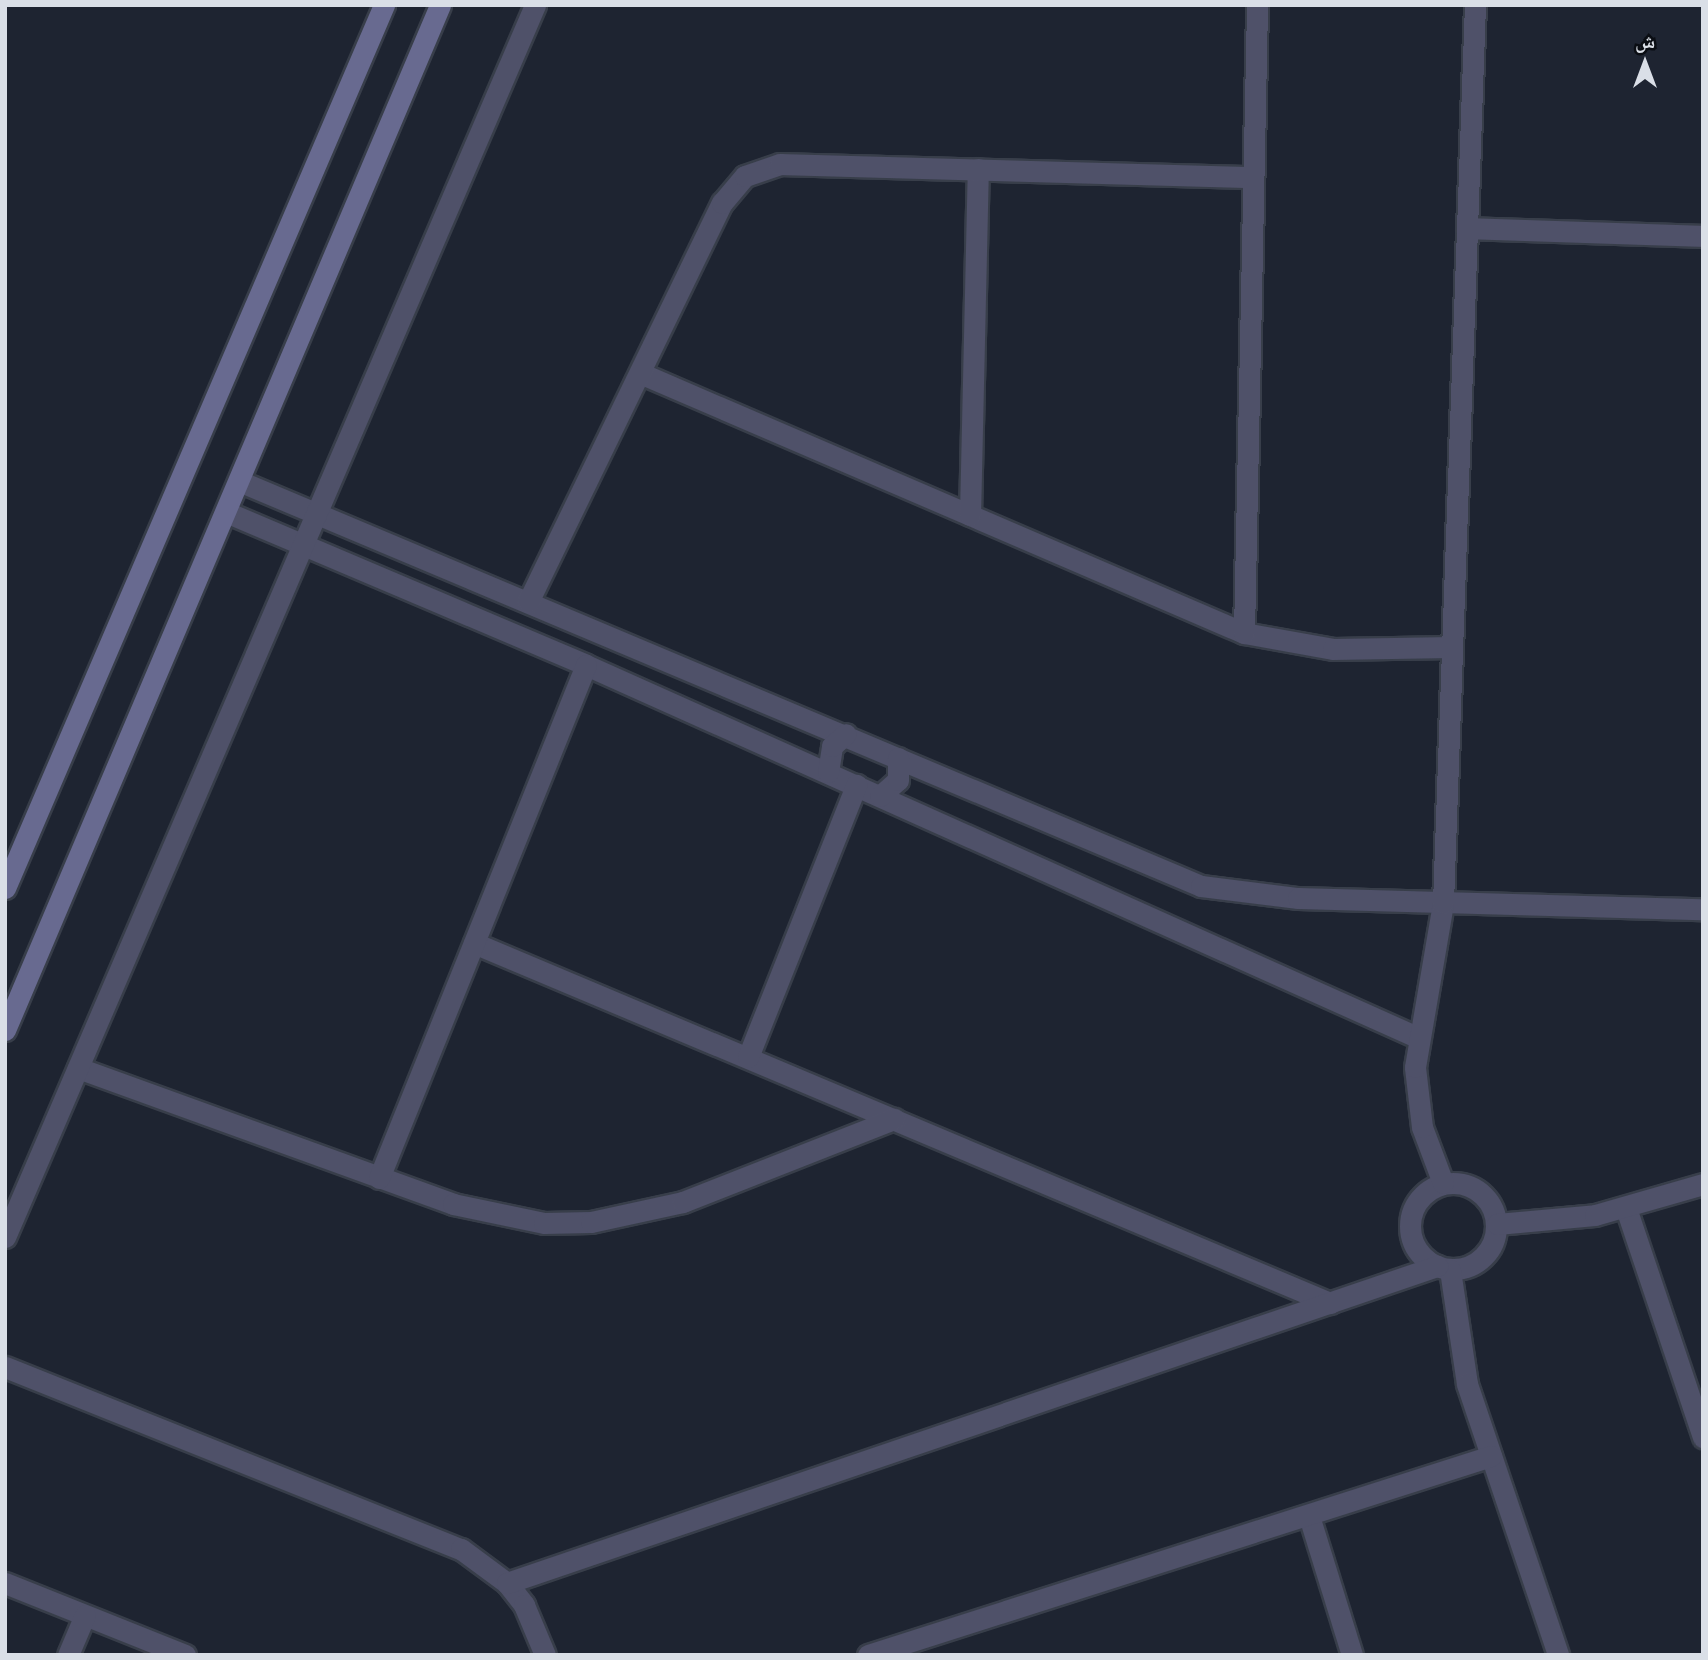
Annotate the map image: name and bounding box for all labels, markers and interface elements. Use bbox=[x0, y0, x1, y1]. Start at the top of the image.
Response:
north arrow bbox=[1610, 28, 1680, 98]
text: ش bbox=[1635, 29, 1655, 54]

